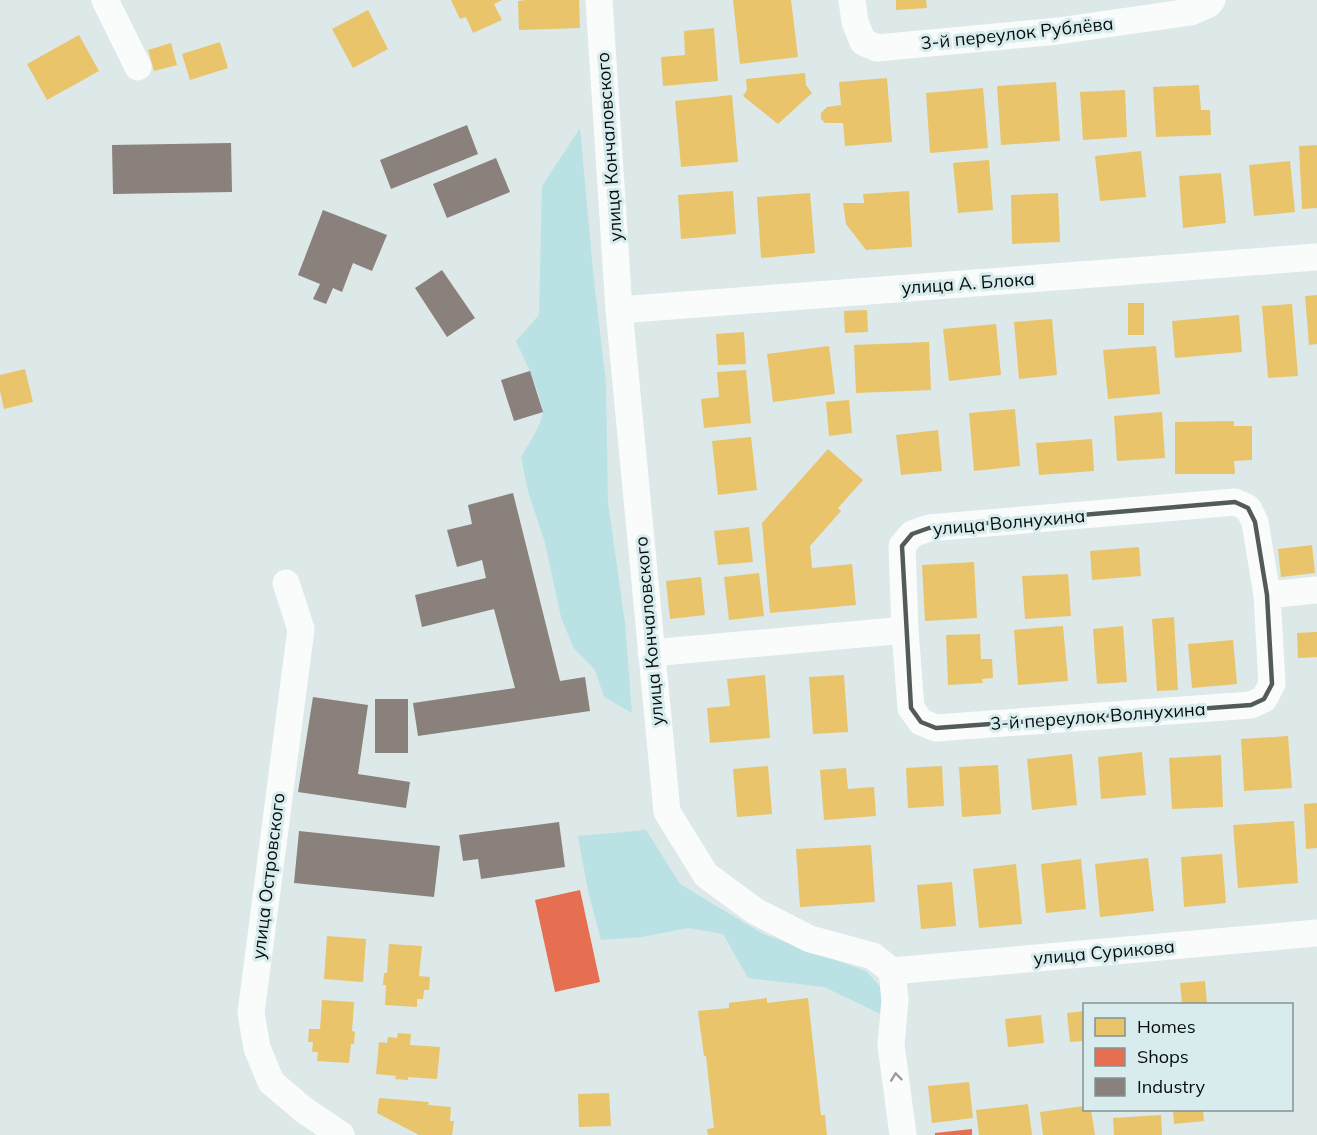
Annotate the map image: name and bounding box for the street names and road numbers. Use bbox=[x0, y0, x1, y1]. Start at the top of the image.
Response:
street label: 3-й переулок Рублёва bbox=[920, 11, 1114, 55]
street label: улица Кончаловского bbox=[591, 51, 627, 243]
street label: улица А. Блока bbox=[901, 267, 1035, 299]
street label: улица Волнухина bbox=[932, 504, 1086, 540]
street label: улица Кончаловского bbox=[629, 535, 669, 727]
street label: 3-й переулок Волнухина bbox=[990, 697, 1206, 735]
street label: улица Островского bbox=[246, 791, 290, 961]
street label: улица Сурикова bbox=[1032, 934, 1176, 970]

